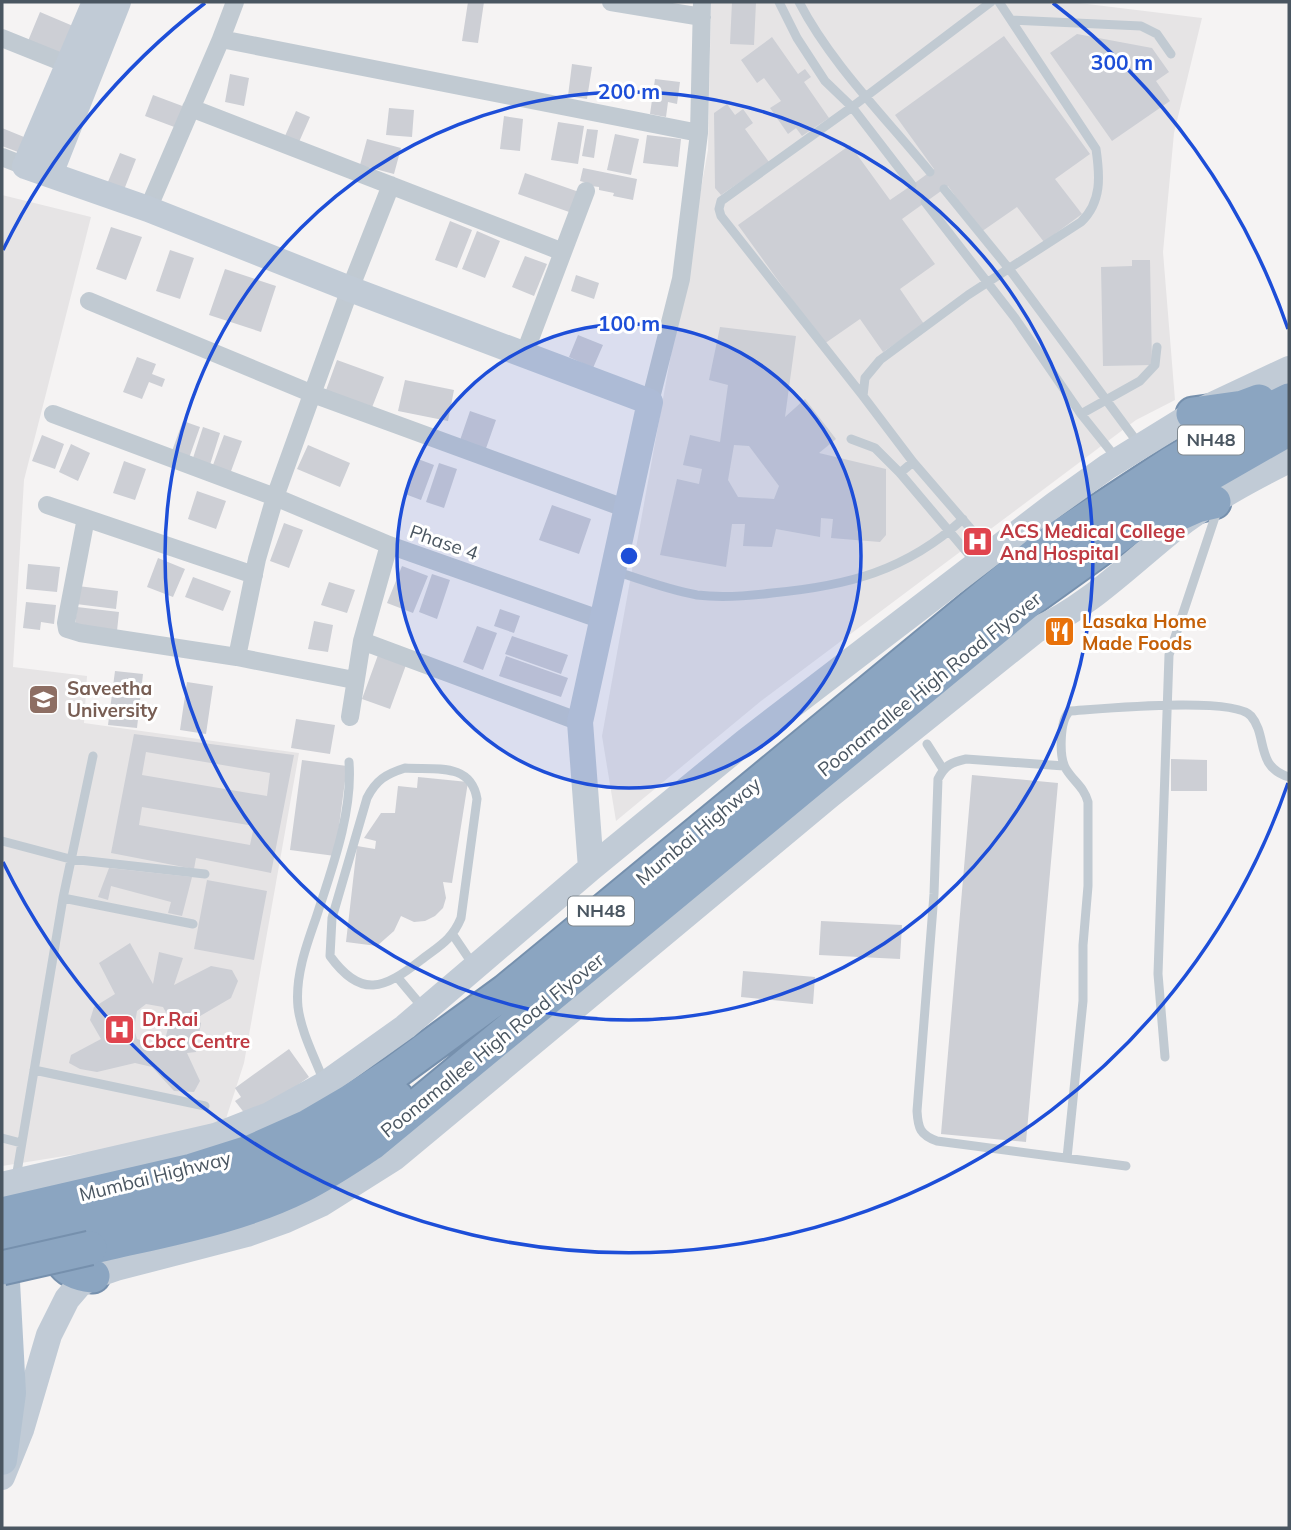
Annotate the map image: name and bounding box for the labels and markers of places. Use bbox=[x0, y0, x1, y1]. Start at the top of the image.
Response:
place label: ACS Medical College And Hospital bbox=[1000, 519, 1185, 565]
hospital icon: ACS Medical College And Hospital bbox=[960, 525, 994, 559]
centre of rings bbox=[617, 544, 641, 568]
place label: Lasaka Home Made Foods bbox=[1082, 609, 1207, 655]
restaurant icon: Lasaka Home Made Foods bbox=[1042, 615, 1076, 649]
place label: Saveetha University bbox=[67, 676, 158, 722]
school or university icon: Saveetha University bbox=[27, 682, 61, 716]
place label: Dr.Rai Cbcc Centre bbox=[142, 1007, 250, 1053]
hospital icon: Dr.Rai Cbcc Centre bbox=[102, 1013, 136, 1047]

